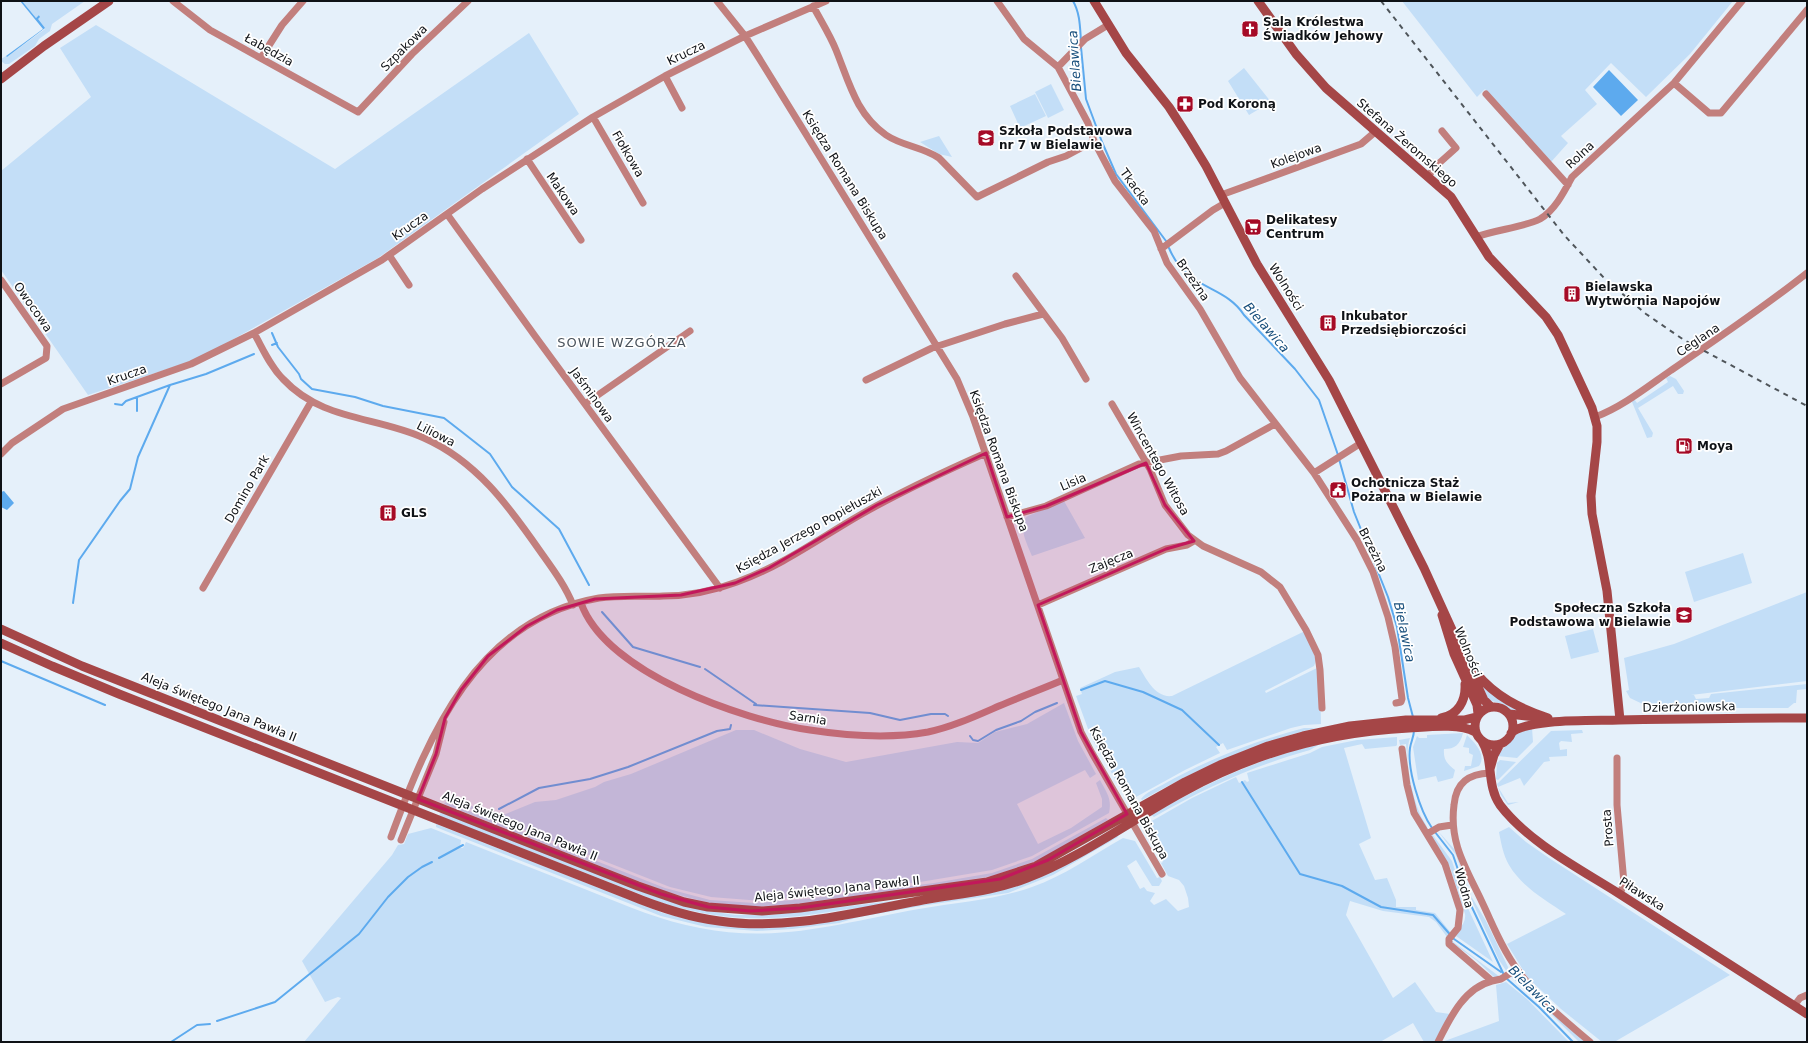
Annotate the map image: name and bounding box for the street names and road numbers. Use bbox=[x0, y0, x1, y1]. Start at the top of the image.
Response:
street label: Szpakowa bbox=[378, 22, 430, 74]
street label: Łabędzia bbox=[241, 30, 296, 69]
street label: Krucza bbox=[665, 38, 707, 68]
street label: Stefana Żeromskiego bbox=[1354, 95, 1461, 190]
street label: Księdza Romana Biskupa bbox=[799, 108, 891, 242]
street label: Fiołkowa bbox=[609, 128, 647, 180]
street label: Rolna bbox=[1563, 138, 1597, 172]
street label: Kolejowa bbox=[1269, 140, 1323, 172]
street label: Tkacka bbox=[1116, 165, 1153, 208]
street label: Makowa bbox=[544, 170, 582, 218]
street label: Krucza bbox=[389, 209, 431, 243]
street label: Brzeżna bbox=[1173, 256, 1213, 304]
street label: Wolności bbox=[1266, 261, 1306, 313]
street label: Owocowa bbox=[11, 279, 55, 335]
street label: Ceglana bbox=[1674, 320, 1722, 360]
street label: Krucza bbox=[105, 362, 149, 388]
street label: Jaśminowa bbox=[567, 364, 617, 425]
street label: Księdza Romana Biskupa bbox=[967, 388, 1031, 534]
street label: Wincentego Witosa bbox=[1124, 410, 1192, 518]
street label: Liliowa bbox=[414, 418, 458, 450]
street label: Domino Park bbox=[222, 452, 272, 526]
street label: Lisia bbox=[1058, 470, 1088, 494]
street label: Księdza Jerzego Popiełuszki bbox=[734, 484, 884, 576]
street label: Brzeżna bbox=[1356, 525, 1390, 575]
street label: Zajęcza bbox=[1087, 546, 1135, 576]
street label: Wolności bbox=[1452, 625, 1484, 679]
street label: Aleja świętego Jana Pawła II bbox=[139, 669, 299, 745]
street label: Dzierżoniowska bbox=[1642, 699, 1736, 715]
street label: Sarnia bbox=[788, 708, 828, 728]
street label: Księdza Romana Biskupa bbox=[1087, 724, 1171, 862]
street label: Aleja świętego Jana Pawła II bbox=[440, 788, 600, 864]
street label: Prosta bbox=[1599, 809, 1617, 847]
street label: Wodna bbox=[1452, 866, 1476, 910]
street label: Aleja świętego Jana Pawła II bbox=[754, 873, 920, 905]
street label: Piławska bbox=[1617, 874, 1667, 914]

